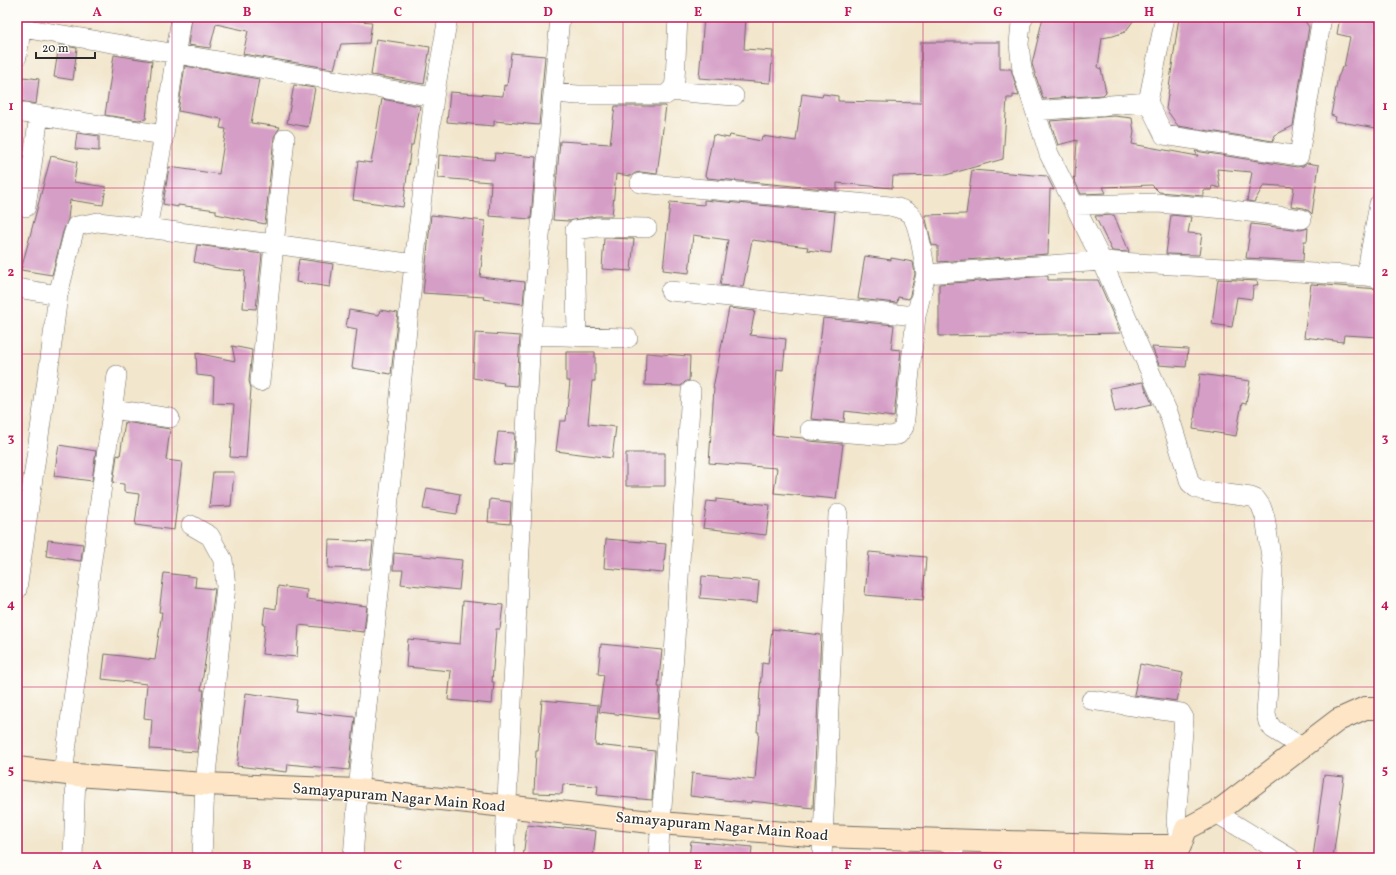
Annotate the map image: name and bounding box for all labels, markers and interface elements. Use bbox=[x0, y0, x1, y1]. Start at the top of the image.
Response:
text: A bbox=[92, 4, 102, 22]
text: B bbox=[243, 4, 252, 22]
text: C bbox=[394, 4, 402, 22]
text: D bbox=[543, 4, 553, 22]
text: E bbox=[694, 4, 702, 22]
text: F bbox=[844, 4, 852, 22]
text: G bbox=[993, 4, 1003, 22]
text: H bbox=[1144, 4, 1154, 22]
text: I bbox=[1297, 4, 1302, 22]
scale bar bbox=[36, 34, 95, 60]
text: 20 m bbox=[42, 41, 69, 57]
text: 1 bbox=[8, 98, 14, 116]
text: 1 bbox=[1382, 98, 1388, 116]
text: 2 bbox=[8, 264, 15, 282]
text: 2 bbox=[1382, 264, 1389, 282]
text: 3 bbox=[8, 430, 15, 448]
text: 3 bbox=[1382, 430, 1389, 448]
text: 4 bbox=[7, 596, 15, 614]
text: 4 bbox=[1381, 596, 1389, 614]
text: 5 bbox=[8, 762, 14, 780]
text: 5 bbox=[1382, 762, 1388, 780]
street label: Samayapuram Nagar Main Road bbox=[292, 779, 506, 818]
street label: Samayapuram Nagar Main Road bbox=[615, 808, 829, 847]
text: A bbox=[92, 857, 102, 875]
text: B bbox=[243, 857, 252, 875]
text: C bbox=[394, 857, 402, 875]
text: D bbox=[543, 857, 553, 875]
text: E bbox=[694, 857, 702, 875]
text: F bbox=[844, 857, 852, 875]
text: G bbox=[993, 857, 1003, 875]
text: H bbox=[1144, 857, 1154, 875]
text: I bbox=[1297, 857, 1302, 875]

